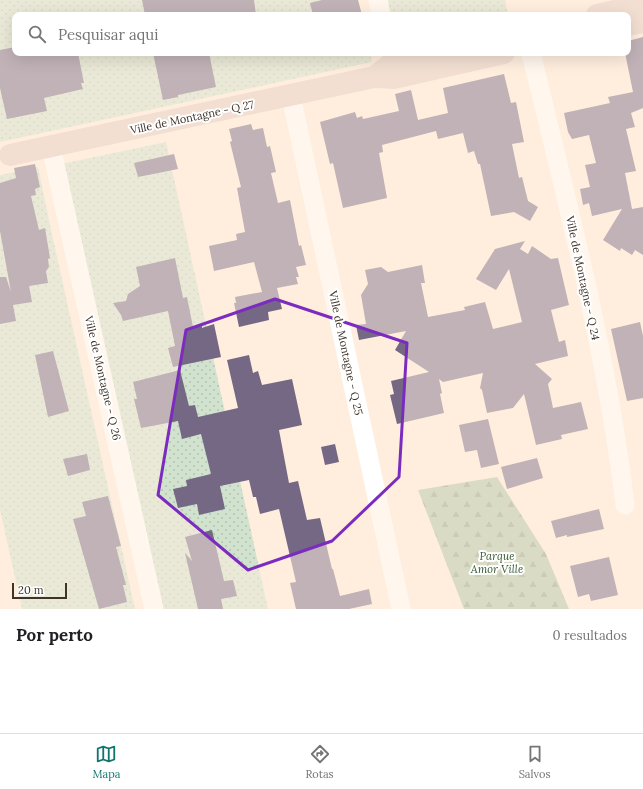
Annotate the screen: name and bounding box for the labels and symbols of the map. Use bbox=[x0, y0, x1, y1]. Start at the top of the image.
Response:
street label: Ville de Montagne - Q 27 bbox=[128, 97, 255, 137]
street label: Ville de Montagne - Q 24 bbox=[563, 214, 603, 341]
street label: Ville de Montagne - Q 25 bbox=[326, 289, 366, 416]
street label: Ville de Montagne - Q 26 bbox=[82, 314, 124, 442]
park label: Parque Amor Ville bbox=[470, 549, 523, 576]
scale bar bbox=[12, 581, 67, 600]

